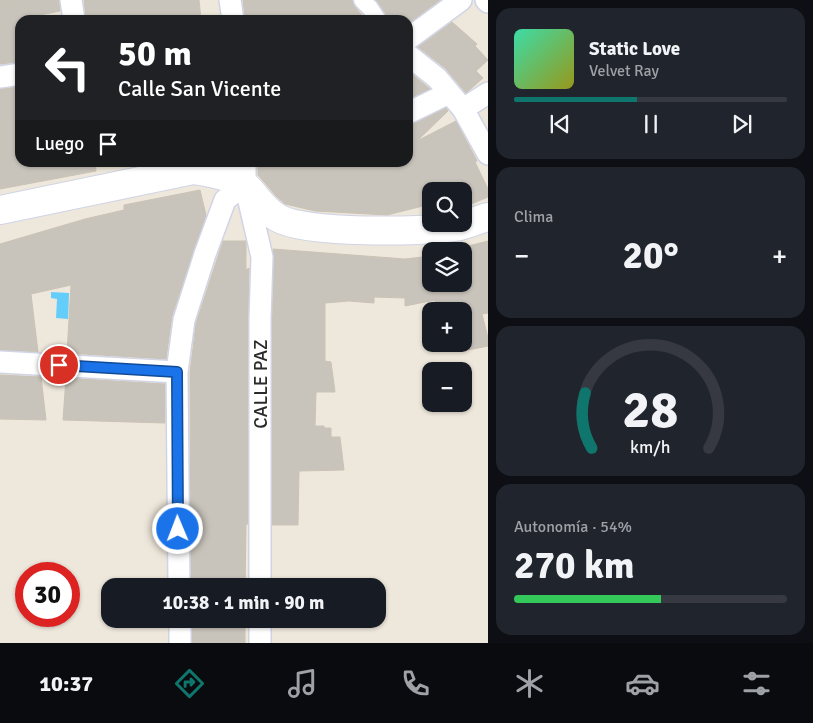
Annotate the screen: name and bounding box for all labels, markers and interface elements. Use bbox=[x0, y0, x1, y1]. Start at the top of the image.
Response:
text: 50 m bbox=[118, 32, 192, 75]
icon: left bbox=[35, 35, 100, 100]
text: Static Love bbox=[589, 37, 680, 61]
text: Velvet Ray bbox=[589, 61, 659, 81]
text: Calle San Vicente bbox=[118, 75, 281, 102]
icon: previous bbox=[546, 110, 574, 138]
icon: pause bbox=[637, 110, 665, 138]
icon: next bbox=[728, 110, 756, 138]
icon: arrive bbox=[94, 130, 122, 158]
text: Luego bbox=[35, 132, 84, 156]
map controls bbox=[422, 182, 472, 412]
button: search bbox=[422, 182, 472, 232]
text: Clima bbox=[514, 207, 553, 227]
text: 20° bbox=[622, 232, 679, 279]
text: − bbox=[514, 239, 529, 273]
text: + bbox=[772, 239, 787, 273]
button: layers bbox=[422, 242, 472, 292]
button: + bbox=[422, 302, 472, 352]
street label: CALLE PAZ bbox=[249, 339, 273, 429]
pin bbox=[38, 344, 80, 386]
icon: arrive bbox=[45, 351, 73, 379]
button: − bbox=[422, 362, 472, 412]
text: 28 bbox=[622, 378, 679, 442]
text: km/h bbox=[630, 436, 671, 458]
position arrow bbox=[151, 502, 203, 554]
text: Autonomía · 54% bbox=[514, 517, 632, 537]
text: 270 km bbox=[514, 542, 635, 589]
speed limit sign: 30 bbox=[15, 562, 80, 627]
text: 10:38 · 1 min · 90 m bbox=[163, 591, 324, 615]
icon: directions bbox=[172, 666, 207, 701]
icon: music bbox=[285, 666, 320, 701]
icon: phone bbox=[398, 666, 433, 701]
icon: climate bbox=[512, 666, 547, 701]
icon: car bbox=[625, 666, 660, 701]
icon: filters bbox=[739, 666, 774, 701]
text: 10:37 bbox=[39, 670, 93, 697]

